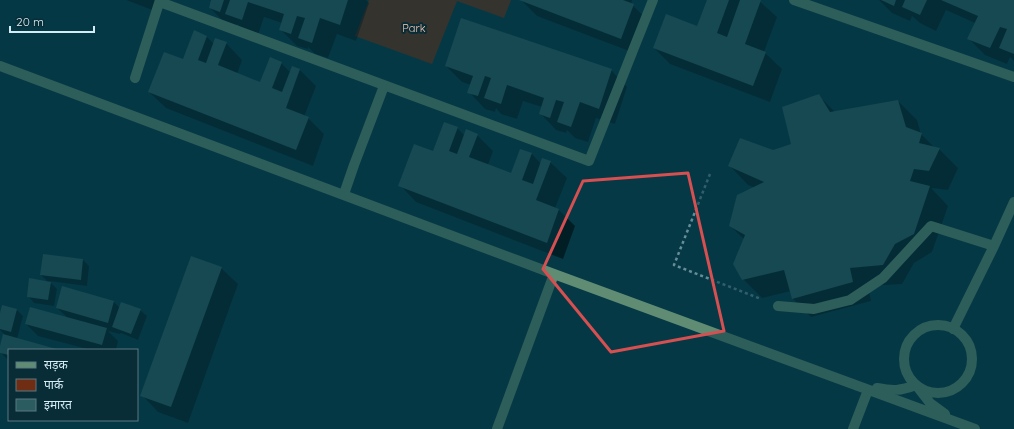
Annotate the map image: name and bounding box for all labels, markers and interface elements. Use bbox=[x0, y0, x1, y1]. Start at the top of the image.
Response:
scale bar bbox=[10, 8, 94, 34]
text: 20 m bbox=[16, 14, 44, 29]
park label: Park bbox=[402, 21, 426, 35]
legend bbox=[8, 349, 138, 421]
text: सड़क bbox=[44, 357, 69, 372]
text: पार्क bbox=[44, 377, 64, 392]
text: इमारत bbox=[44, 397, 73, 412]

